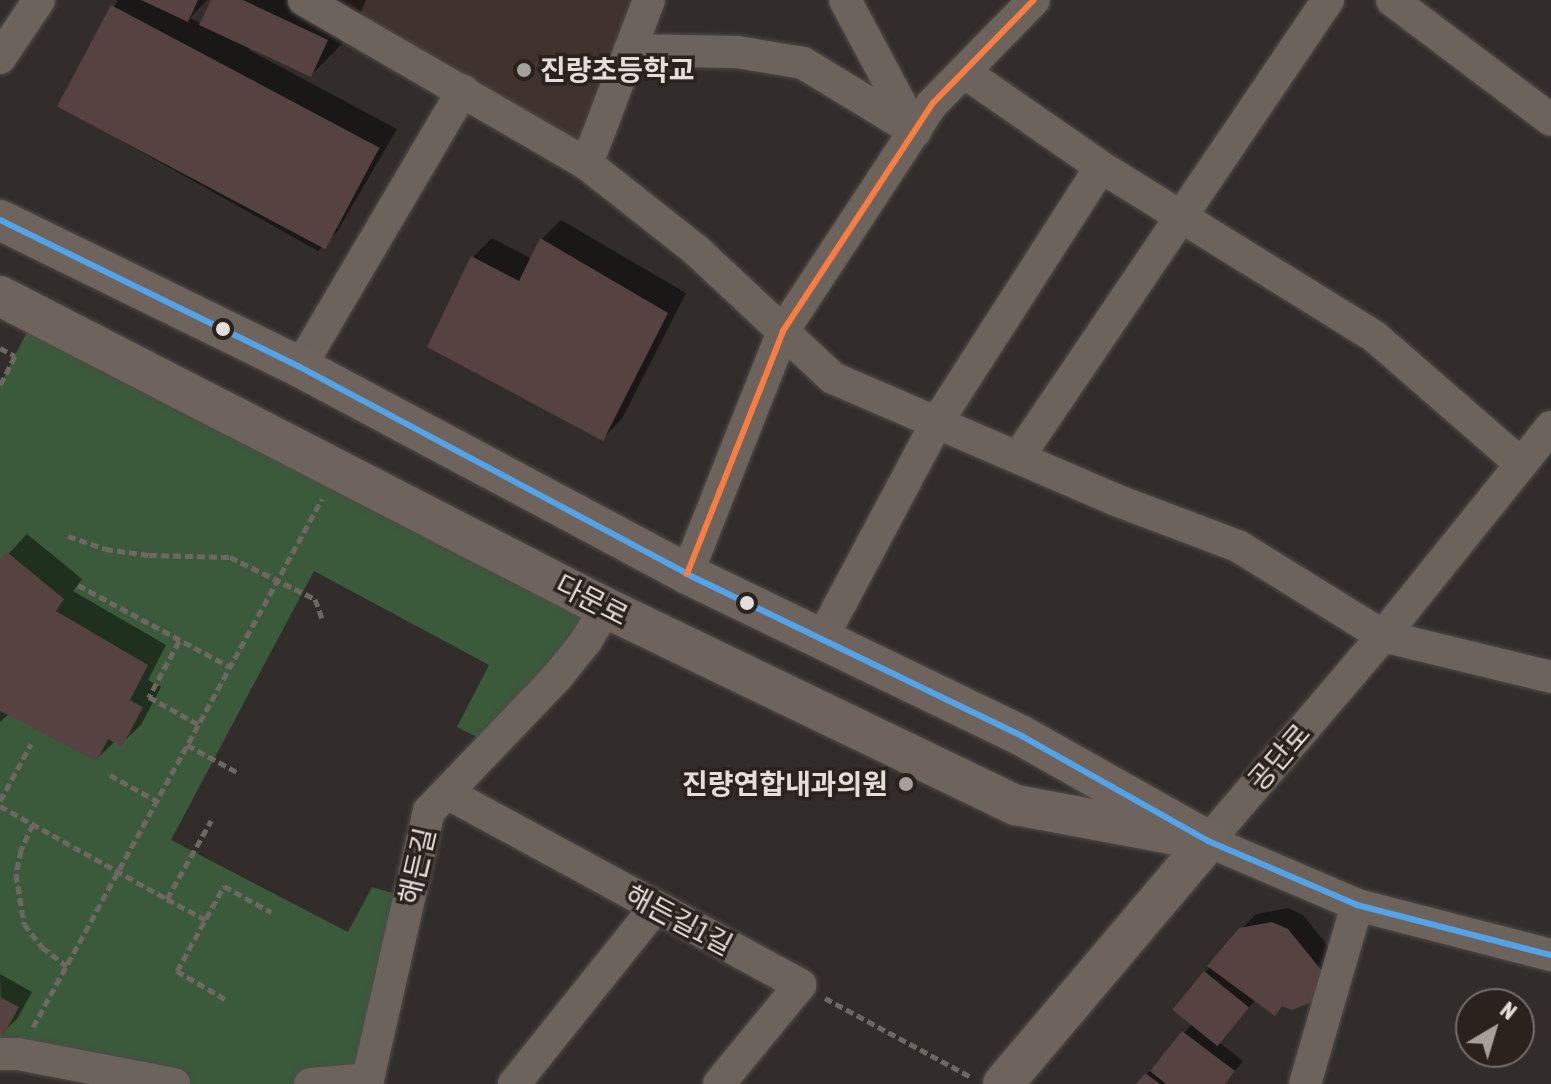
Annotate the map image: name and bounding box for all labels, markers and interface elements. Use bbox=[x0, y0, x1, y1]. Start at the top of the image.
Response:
place label: 진량초등학교 bbox=[540, 53, 695, 87]
marker: 진량초등학교 bbox=[515, 61, 533, 79]
unlabelled marker bbox=[215, 321, 231, 337]
street label: 다문로 bbox=[550, 567, 634, 633]
unlabelled marker bbox=[739, 595, 755, 611]
street label: 공단로 bbox=[1241, 717, 1317, 797]
place label: 진량연합내과의원 bbox=[682, 767, 888, 801]
marker: 진량연합내과의원 bbox=[895, 773, 917, 795]
street label: 해든길 bbox=[392, 825, 442, 907]
street label: 해든길1길 bbox=[620, 878, 738, 962]
north arrow bbox=[1455, 988, 1535, 1068]
text: N bbox=[1495, 996, 1522, 1025]

